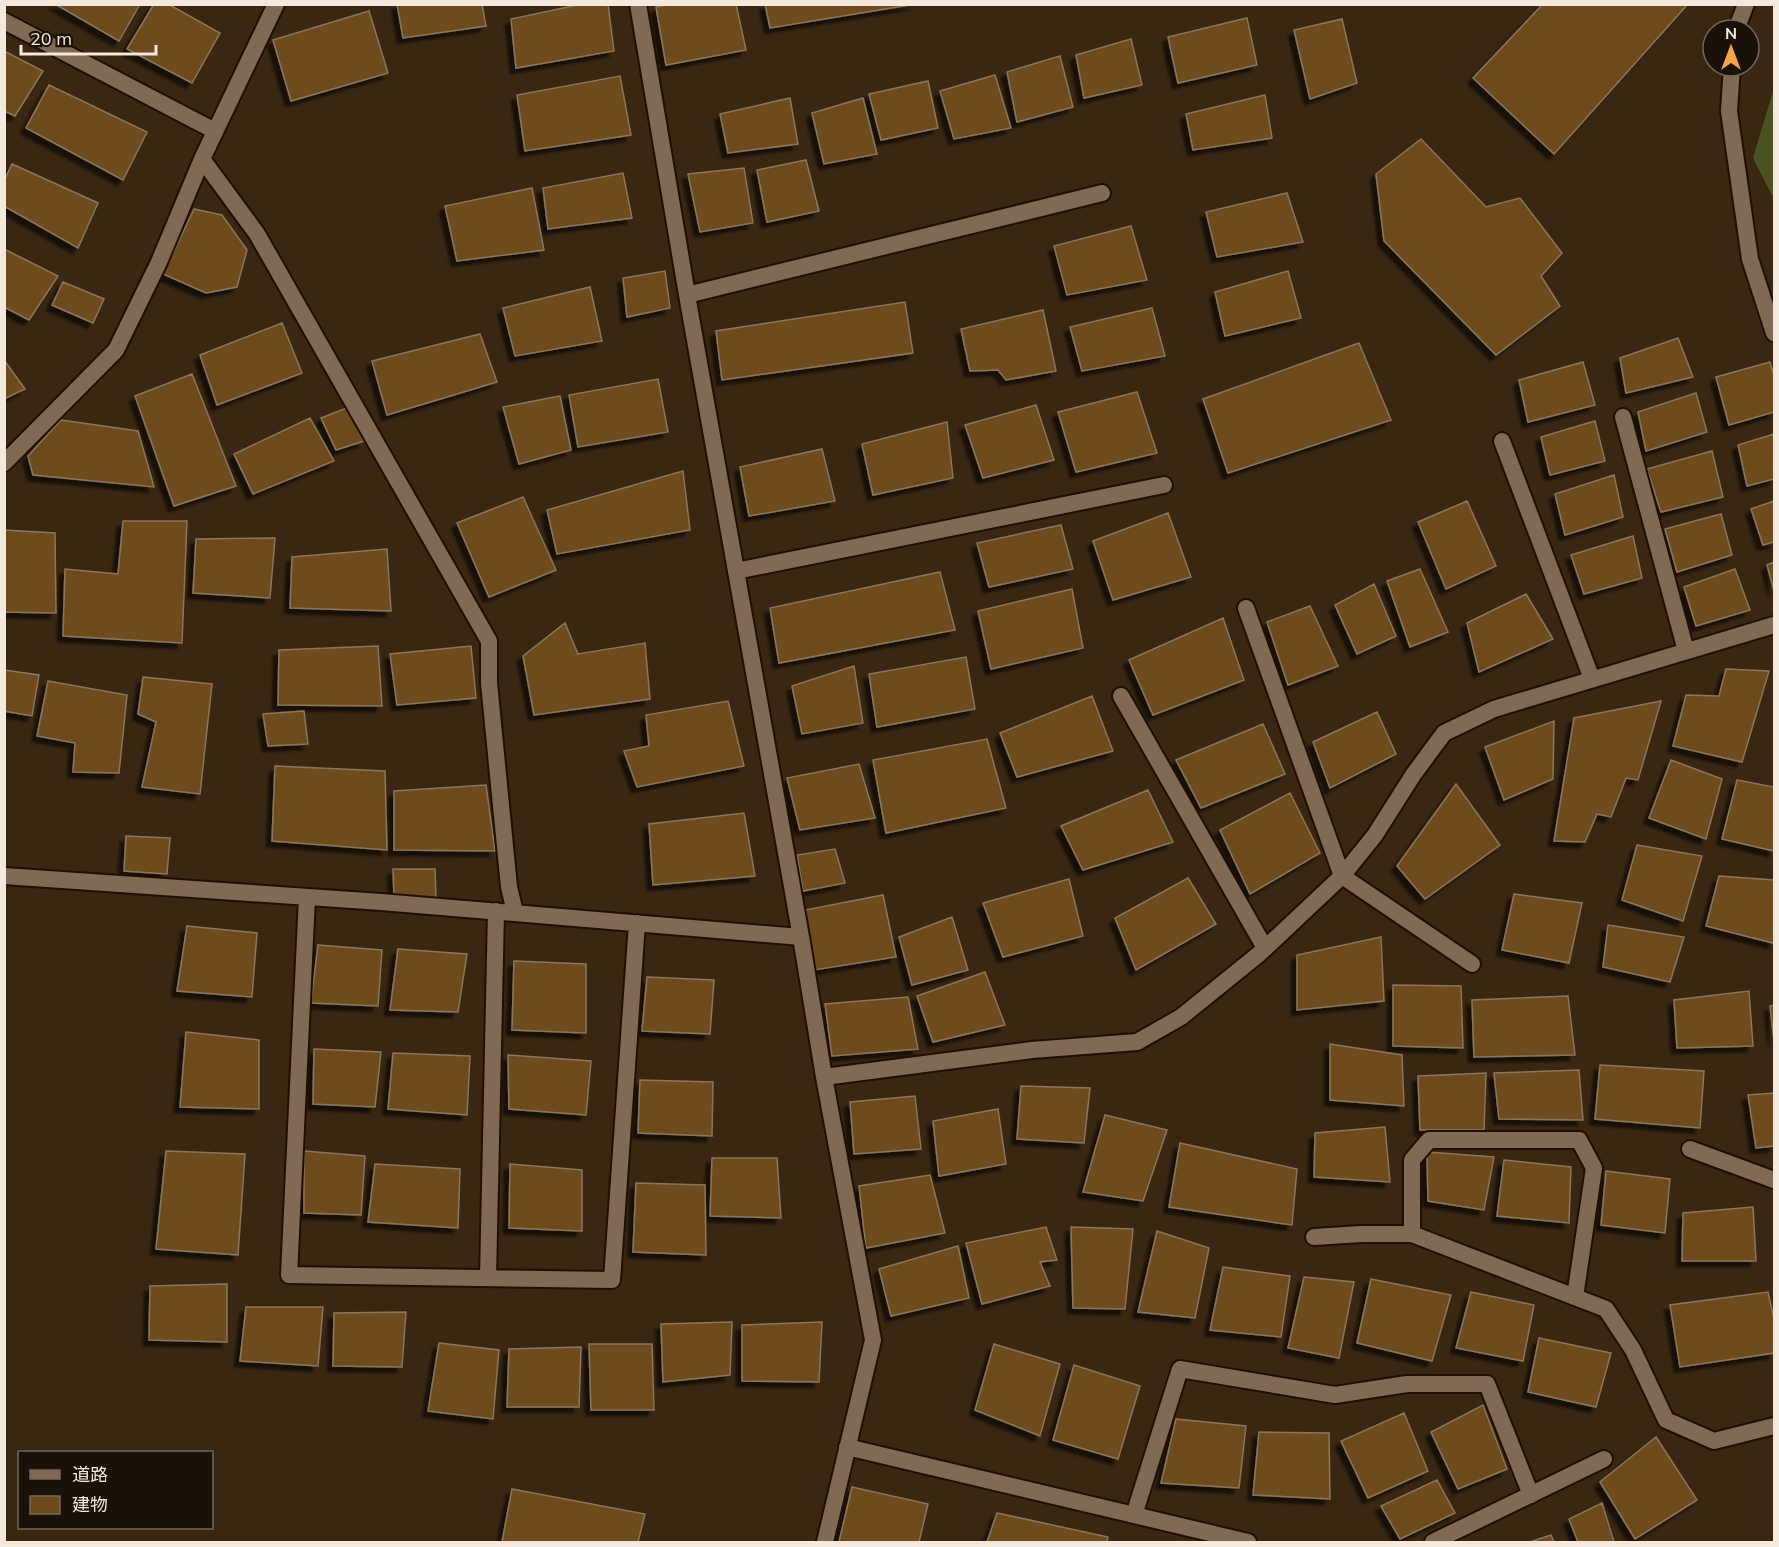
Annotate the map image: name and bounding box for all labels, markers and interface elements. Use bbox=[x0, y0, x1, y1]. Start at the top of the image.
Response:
scale bar bbox=[21, 18, 156, 56]
north arrow bbox=[1701, 18, 1761, 78]
text: N bbox=[1725, 23, 1737, 43]
text: 20 m bbox=[30, 27, 72, 50]
legend bbox=[18, 1451, 213, 1529]
text: 道路 bbox=[72, 1463, 108, 1486]
text: 建物 bbox=[72, 1493, 108, 1516]

